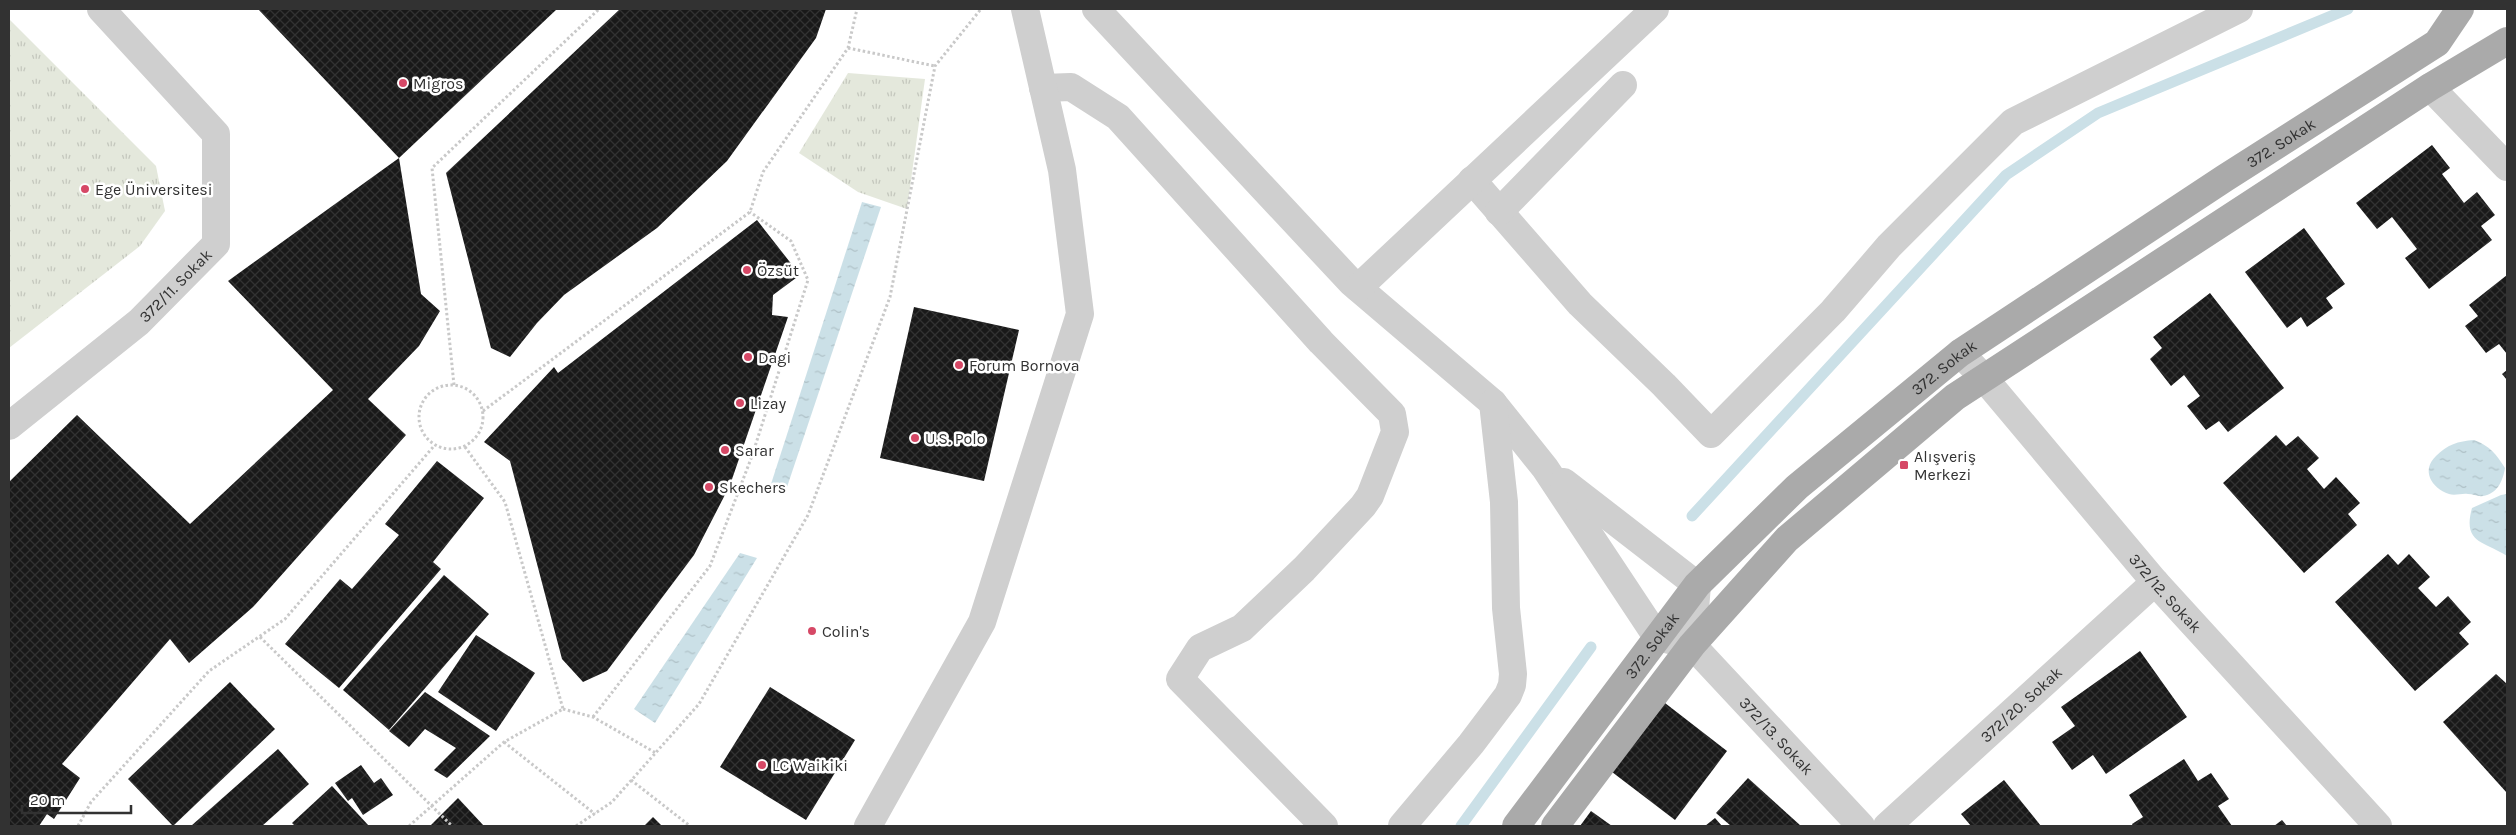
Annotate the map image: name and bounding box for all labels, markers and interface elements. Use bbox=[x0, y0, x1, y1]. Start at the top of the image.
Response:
place label: Migros bbox=[413, 74, 463, 93]
marker: Migros bbox=[397, 77, 409, 89]
street label: 372. Sokak bbox=[2243, 114, 2319, 172]
place label: Ege Üniversitesi bbox=[95, 180, 213, 199]
marker: Ege Üniversitesi bbox=[79, 183, 91, 195]
street label: 372/11. Sokak bbox=[135, 245, 216, 326]
place label: Özsüt bbox=[757, 261, 799, 280]
marker: Özsüt bbox=[741, 264, 753, 276]
street label: 372. Sokak bbox=[1907, 335, 1980, 399]
place label: Dagi bbox=[758, 348, 791, 367]
marker: Dagi bbox=[742, 351, 754, 363]
place label: Forum Bornova bbox=[969, 356, 1080, 375]
marker: Forum Bornova bbox=[953, 359, 965, 371]
place label: Lizay bbox=[750, 394, 787, 413]
marker: Lizay bbox=[734, 397, 746, 409]
place label: U.S. Polo bbox=[925, 429, 985, 448]
marker: U.S. Polo bbox=[909, 432, 921, 444]
place label: Sarar bbox=[735, 441, 774, 460]
marker: Sarar bbox=[719, 444, 731, 456]
place label: Alışveriş Merkezi bbox=[1914, 447, 1976, 484]
marker: Alışveriş Merkezi bbox=[1898, 459, 1910, 471]
place label: Skechers bbox=[719, 478, 786, 497]
marker: Skechers bbox=[703, 481, 715, 493]
street label: 372/12. Sokak bbox=[2125, 549, 2206, 636]
street label: 372. Sokak bbox=[1621, 608, 1683, 682]
place label: Colin's bbox=[822, 622, 870, 641]
marker: Colin's bbox=[806, 625, 818, 637]
street label: 372/20. Sokak bbox=[1976, 662, 2066, 746]
street label: 372/13. Sokak bbox=[1736, 693, 1818, 779]
place label: LC Waikiki bbox=[772, 756, 848, 775]
marker: LC Waikiki bbox=[756, 759, 768, 771]
scale bar bbox=[22, 782, 131, 814]
text: 20 m bbox=[30, 791, 65, 809]

